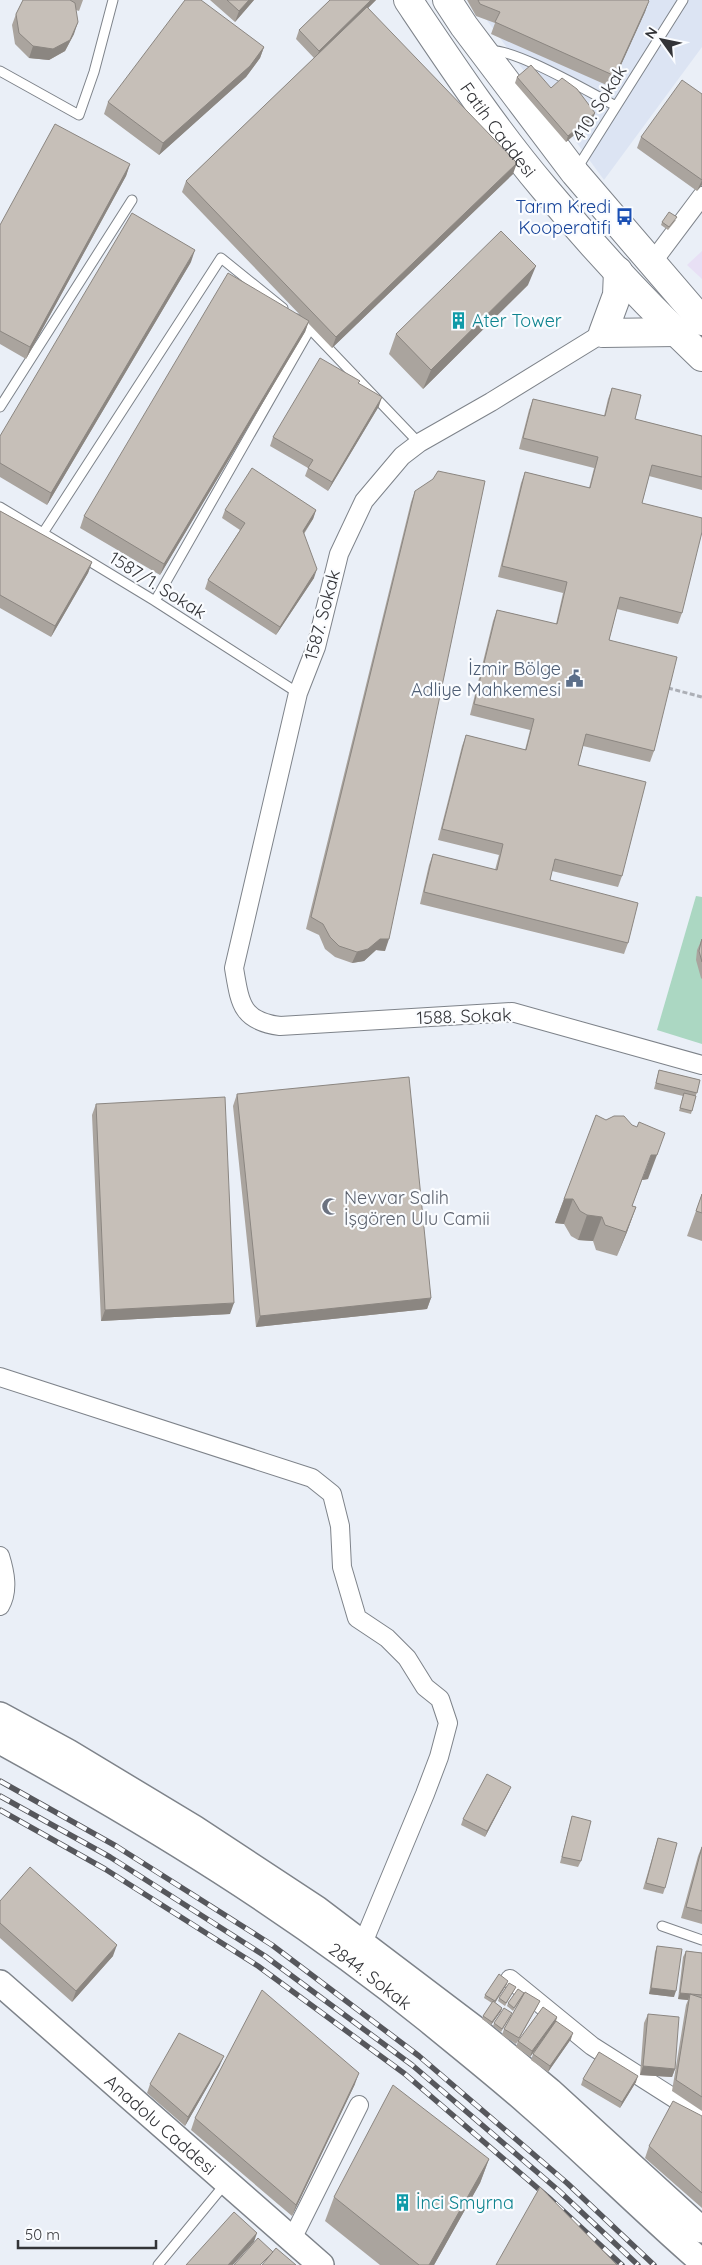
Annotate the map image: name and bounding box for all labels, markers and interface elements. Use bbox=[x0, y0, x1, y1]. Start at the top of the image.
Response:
north arrow bbox=[637, 15, 687, 65]
text: N bbox=[641, 24, 661, 42]
street label: 410. Sokak bbox=[566, 60, 632, 146]
street label: Fatih Caddesi bbox=[456, 77, 542, 182]
place label: Tarım Kredi Kooperatifi bbox=[515, 195, 611, 239]
bus stop icon: Tarım Kredi Kooperatifi bbox=[615, 206, 635, 226]
place label: Ater Tower bbox=[472, 309, 562, 332]
building icon: Ater Tower bbox=[448, 310, 468, 330]
street label: 1587/1. Sokak bbox=[105, 546, 211, 624]
street label: 1587. Sokak bbox=[299, 567, 345, 663]
place label: İzmir Bölge Adliye Mahkemesi bbox=[411, 657, 561, 701]
public building icon: İzmir Bölge Adliye Mahkemesi bbox=[565, 668, 585, 688]
street label: 1588. Sokak bbox=[416, 1003, 512, 1029]
place label: Nevvar Salih İşgören Ulu Camii bbox=[344, 1186, 490, 1230]
mosque icon: Nevvar Salih İşgören Ulu Camii bbox=[320, 1197, 340, 1217]
street label: 2844. Sokak bbox=[325, 1937, 417, 2014]
street label: Anadolu Caddesi bbox=[100, 2069, 221, 2179]
place label: İnci Smyrna bbox=[416, 2191, 514, 2214]
building icon: İnci Smyrna bbox=[392, 2192, 412, 2212]
scale bar bbox=[18, 2218, 155, 2250]
text: 50 m bbox=[25, 2225, 60, 2244]

